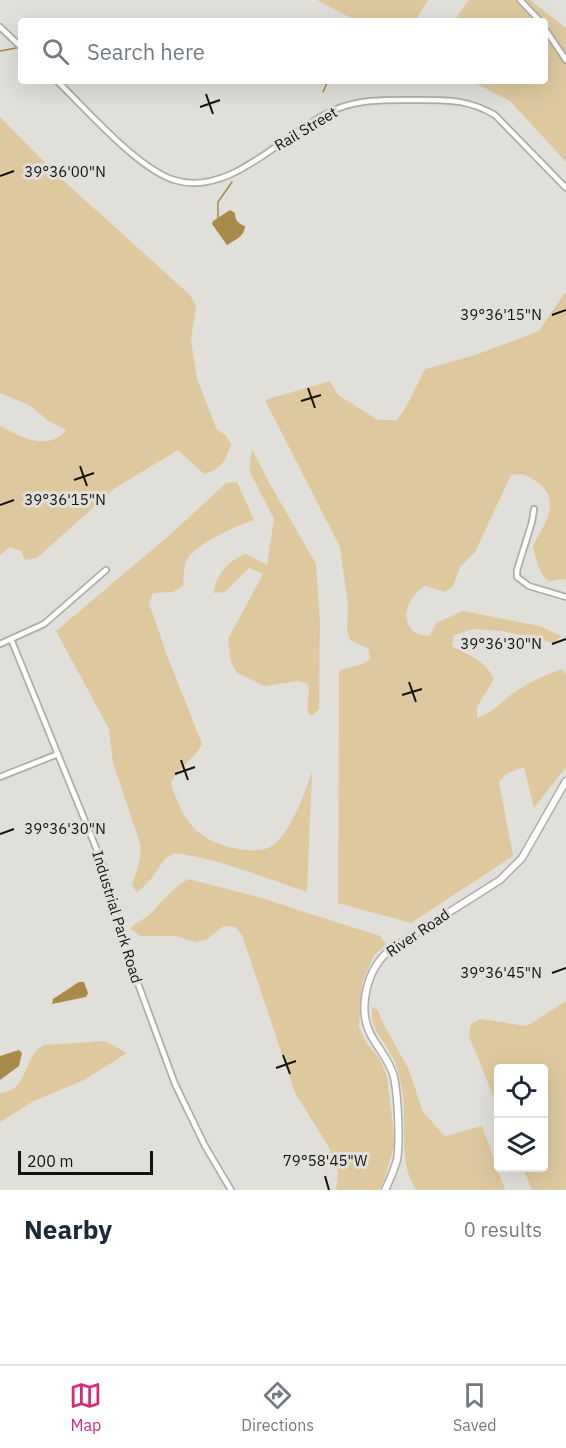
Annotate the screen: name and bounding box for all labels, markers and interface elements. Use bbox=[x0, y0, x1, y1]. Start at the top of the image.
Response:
search box bbox=[18, 18, 548, 84]
icon: search bbox=[39, 35, 72, 68]
text: Search here bbox=[87, 37, 205, 66]
street label: Rail Street bbox=[271, 102, 341, 155]
text: 39°36'00"N bbox=[24, 162, 106, 181]
text: 39°36'15"N bbox=[460, 305, 542, 324]
text: 39°36'15"N bbox=[24, 490, 106, 509]
text: 39°36'30"N bbox=[460, 634, 542, 653]
text: 39°36'30"N bbox=[24, 819, 106, 838]
street label: Industrial Park Road bbox=[88, 848, 147, 985]
street label: River Road bbox=[382, 904, 453, 961]
text: 39°36'45"N bbox=[460, 963, 542, 982]
map controls bbox=[494, 1064, 548, 1172]
button: locate bbox=[494, 1064, 548, 1118]
button: layers bbox=[494, 1118, 548, 1172]
scale bar bbox=[18, 1148, 153, 1176]
text: 200 m bbox=[27, 1151, 74, 1171]
text: 79°58'45"W bbox=[283, 1151, 368, 1170]
text: Nearby bbox=[24, 1212, 112, 1246]
text: 0 results bbox=[464, 1216, 542, 1243]
tab: Map bbox=[69, 1379, 102, 1435]
tab: Directions bbox=[241, 1379, 314, 1435]
tab: Saved bbox=[453, 1379, 497, 1435]

